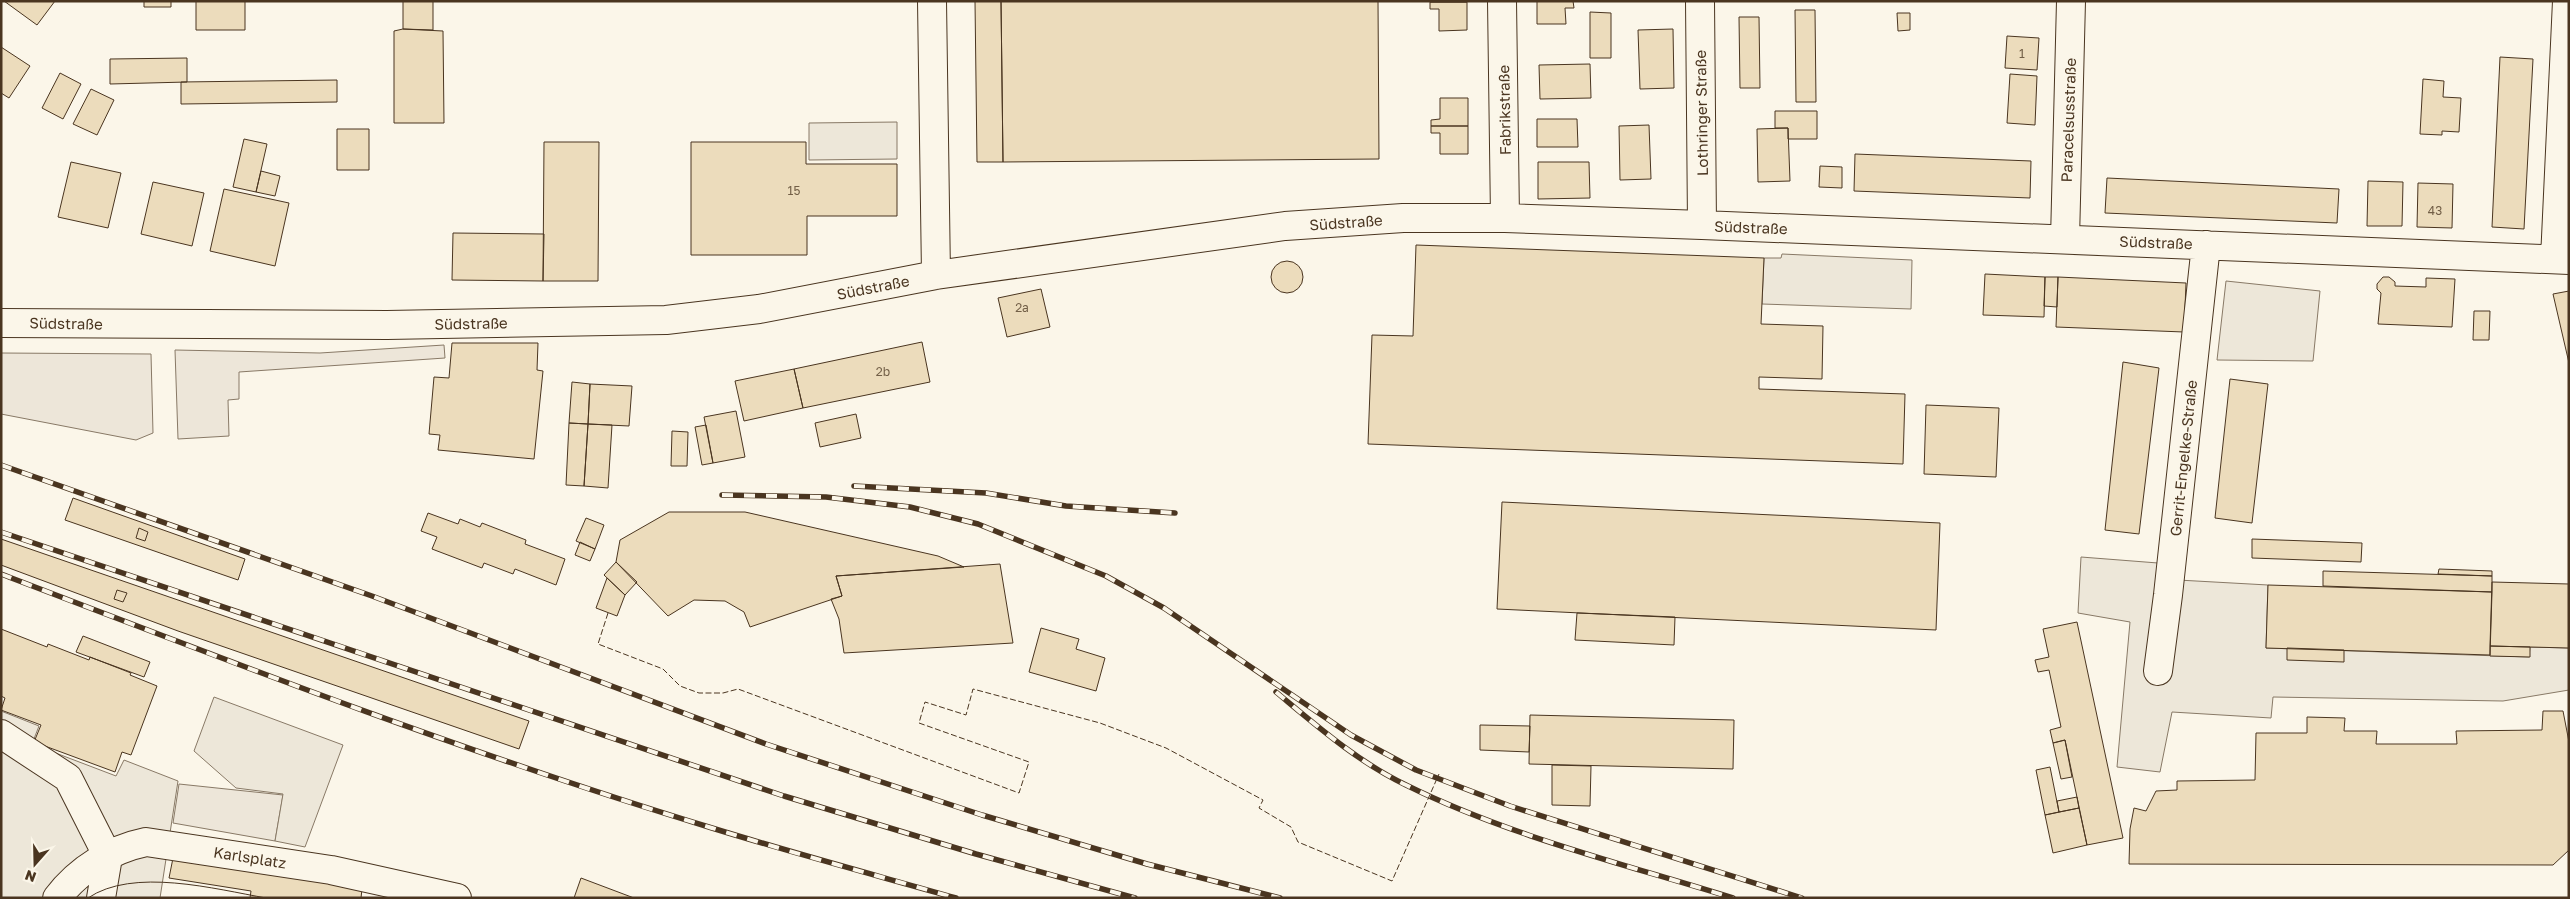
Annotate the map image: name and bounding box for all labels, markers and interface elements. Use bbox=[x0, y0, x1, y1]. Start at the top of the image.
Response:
house number: 1 bbox=[2019, 46, 2025, 61]
street label: Lothringer Straße bbox=[1691, 49, 1711, 176]
street label: Paracelsusstraße bbox=[2057, 57, 2079, 183]
street label: Fabrikstraße bbox=[1494, 64, 1514, 155]
house number: 15 bbox=[788, 183, 800, 198]
house number: 43 bbox=[2428, 203, 2442, 218]
street label: Südstraße bbox=[1309, 210, 1384, 234]
street label: Südstraße bbox=[1714, 217, 1788, 237]
street label: Südstraße bbox=[2119, 232, 2193, 252]
street label: Südstraße bbox=[835, 271, 911, 303]
house number: 2a bbox=[1015, 300, 1029, 315]
street label: Südstraße bbox=[29, 313, 103, 333]
street label: Südstraße bbox=[434, 313, 508, 333]
house number: 2b bbox=[876, 364, 890, 379]
street label: Gerrit-Engelke-Straße bbox=[2166, 379, 2200, 537]
north arrow bbox=[10, 839, 60, 889]
street label: Karlsplatz bbox=[212, 842, 288, 872]
text: N bbox=[22, 867, 38, 886]

